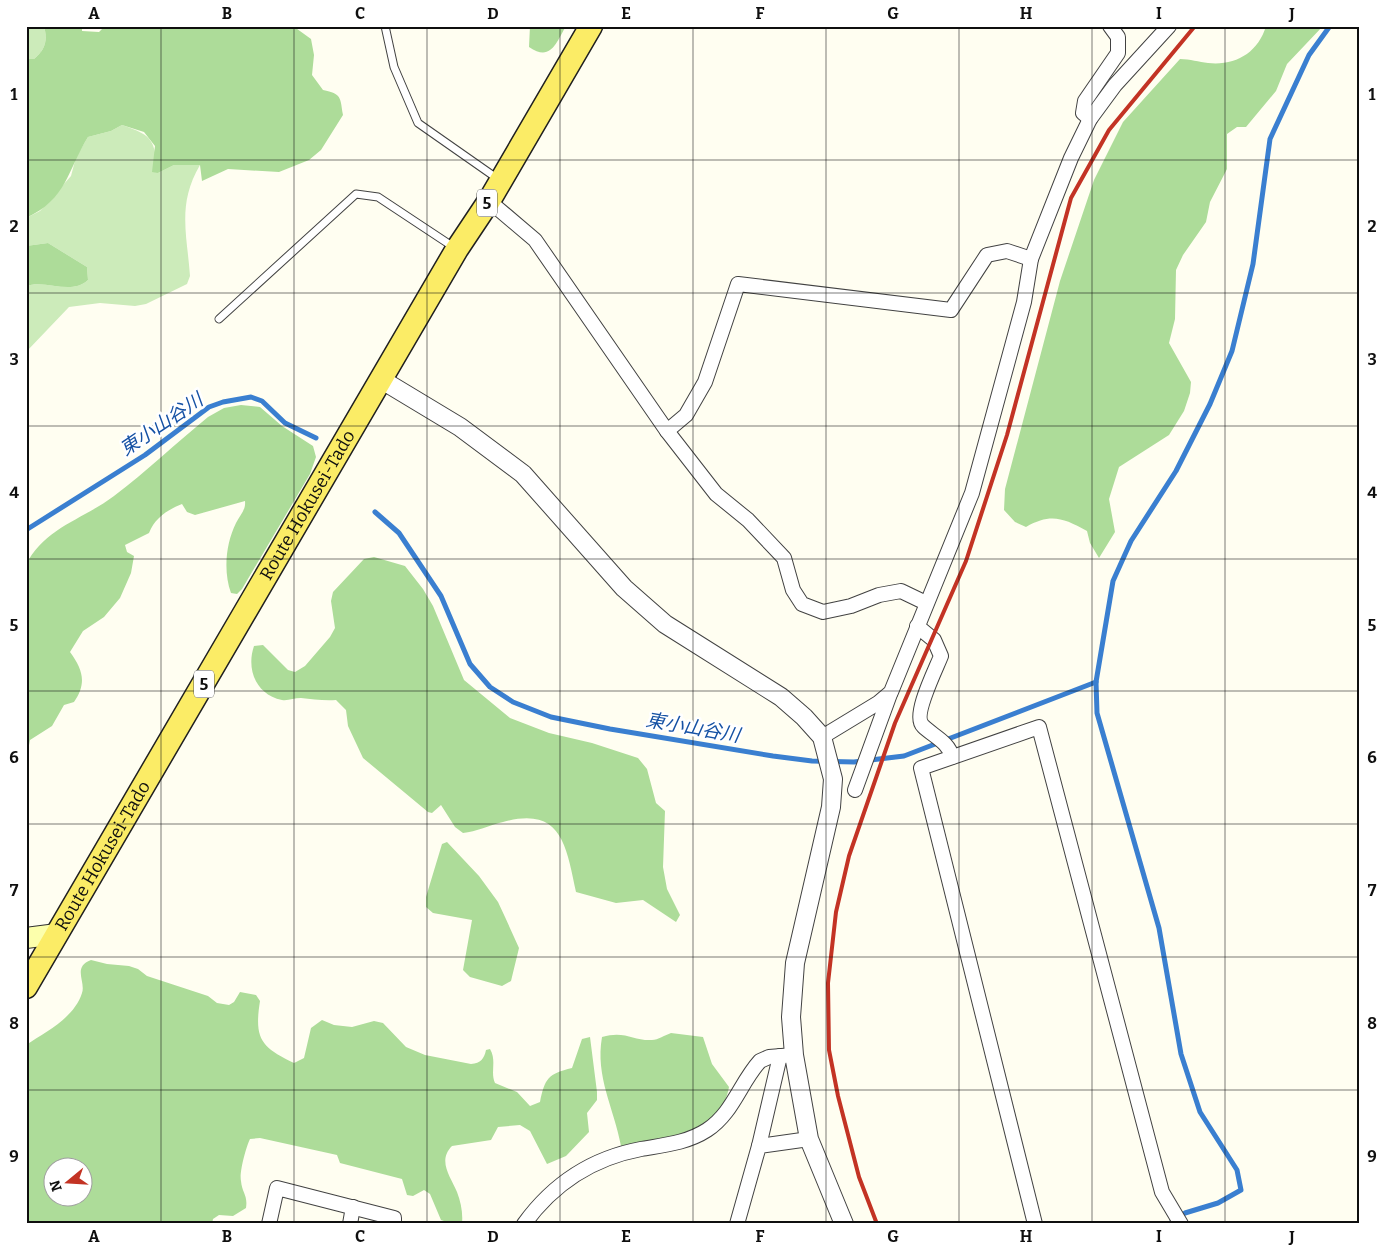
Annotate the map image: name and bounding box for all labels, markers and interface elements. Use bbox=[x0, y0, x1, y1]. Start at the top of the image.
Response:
text: A bbox=[88, 4, 100, 23]
text: B bbox=[222, 4, 232, 23]
text: C bbox=[355, 4, 365, 23]
text: D bbox=[487, 4, 499, 23]
text: E bbox=[621, 4, 631, 23]
text: F bbox=[756, 4, 765, 23]
text: G bbox=[887, 4, 899, 23]
text: H bbox=[1020, 4, 1033, 23]
text: I bbox=[1156, 4, 1162, 23]
text: J bbox=[1288, 4, 1295, 23]
text: 1 bbox=[11, 85, 18, 104]
text: 1 bbox=[1369, 85, 1376, 104]
road number: 5 bbox=[477, 190, 497, 217]
text: 2 bbox=[9, 217, 19, 236]
text: 2 bbox=[1367, 217, 1377, 236]
text: 3 bbox=[9, 350, 19, 369]
text: 3 bbox=[1367, 350, 1377, 369]
water label: 東小山谷川 bbox=[115, 387, 209, 461]
street label: Route Hokusei-Tado bbox=[255, 426, 360, 584]
text: 4 bbox=[9, 483, 19, 502]
text: 4 bbox=[1367, 483, 1377, 502]
text: 5 bbox=[10, 616, 19, 635]
text: 5 bbox=[1368, 616, 1377, 635]
road number: 5 bbox=[194, 671, 214, 698]
water label: 東小山谷川 bbox=[644, 708, 744, 747]
text: 6 bbox=[9, 748, 19, 767]
text: 6 bbox=[1367, 748, 1377, 767]
street label: Route Hokusei-Tado bbox=[50, 777, 155, 935]
text: 7 bbox=[10, 881, 19, 900]
text: 7 bbox=[1368, 881, 1377, 900]
text: 8 bbox=[9, 1014, 19, 1033]
text: 8 bbox=[1367, 1014, 1377, 1033]
text: 9 bbox=[9, 1147, 19, 1166]
text: 9 bbox=[1367, 1147, 1377, 1166]
north arrow bbox=[42, 1158, 92, 1208]
text: N bbox=[46, 1178, 66, 1194]
text: A bbox=[88, 1227, 100, 1246]
text: B bbox=[222, 1227, 232, 1246]
text: C bbox=[355, 1227, 365, 1246]
text: D bbox=[487, 1227, 499, 1246]
text: E bbox=[621, 1227, 631, 1246]
text: F bbox=[756, 1227, 765, 1246]
text: G bbox=[887, 1227, 899, 1246]
text: H bbox=[1020, 1227, 1033, 1246]
text: I bbox=[1156, 1227, 1162, 1246]
text: J bbox=[1288, 1227, 1295, 1246]

